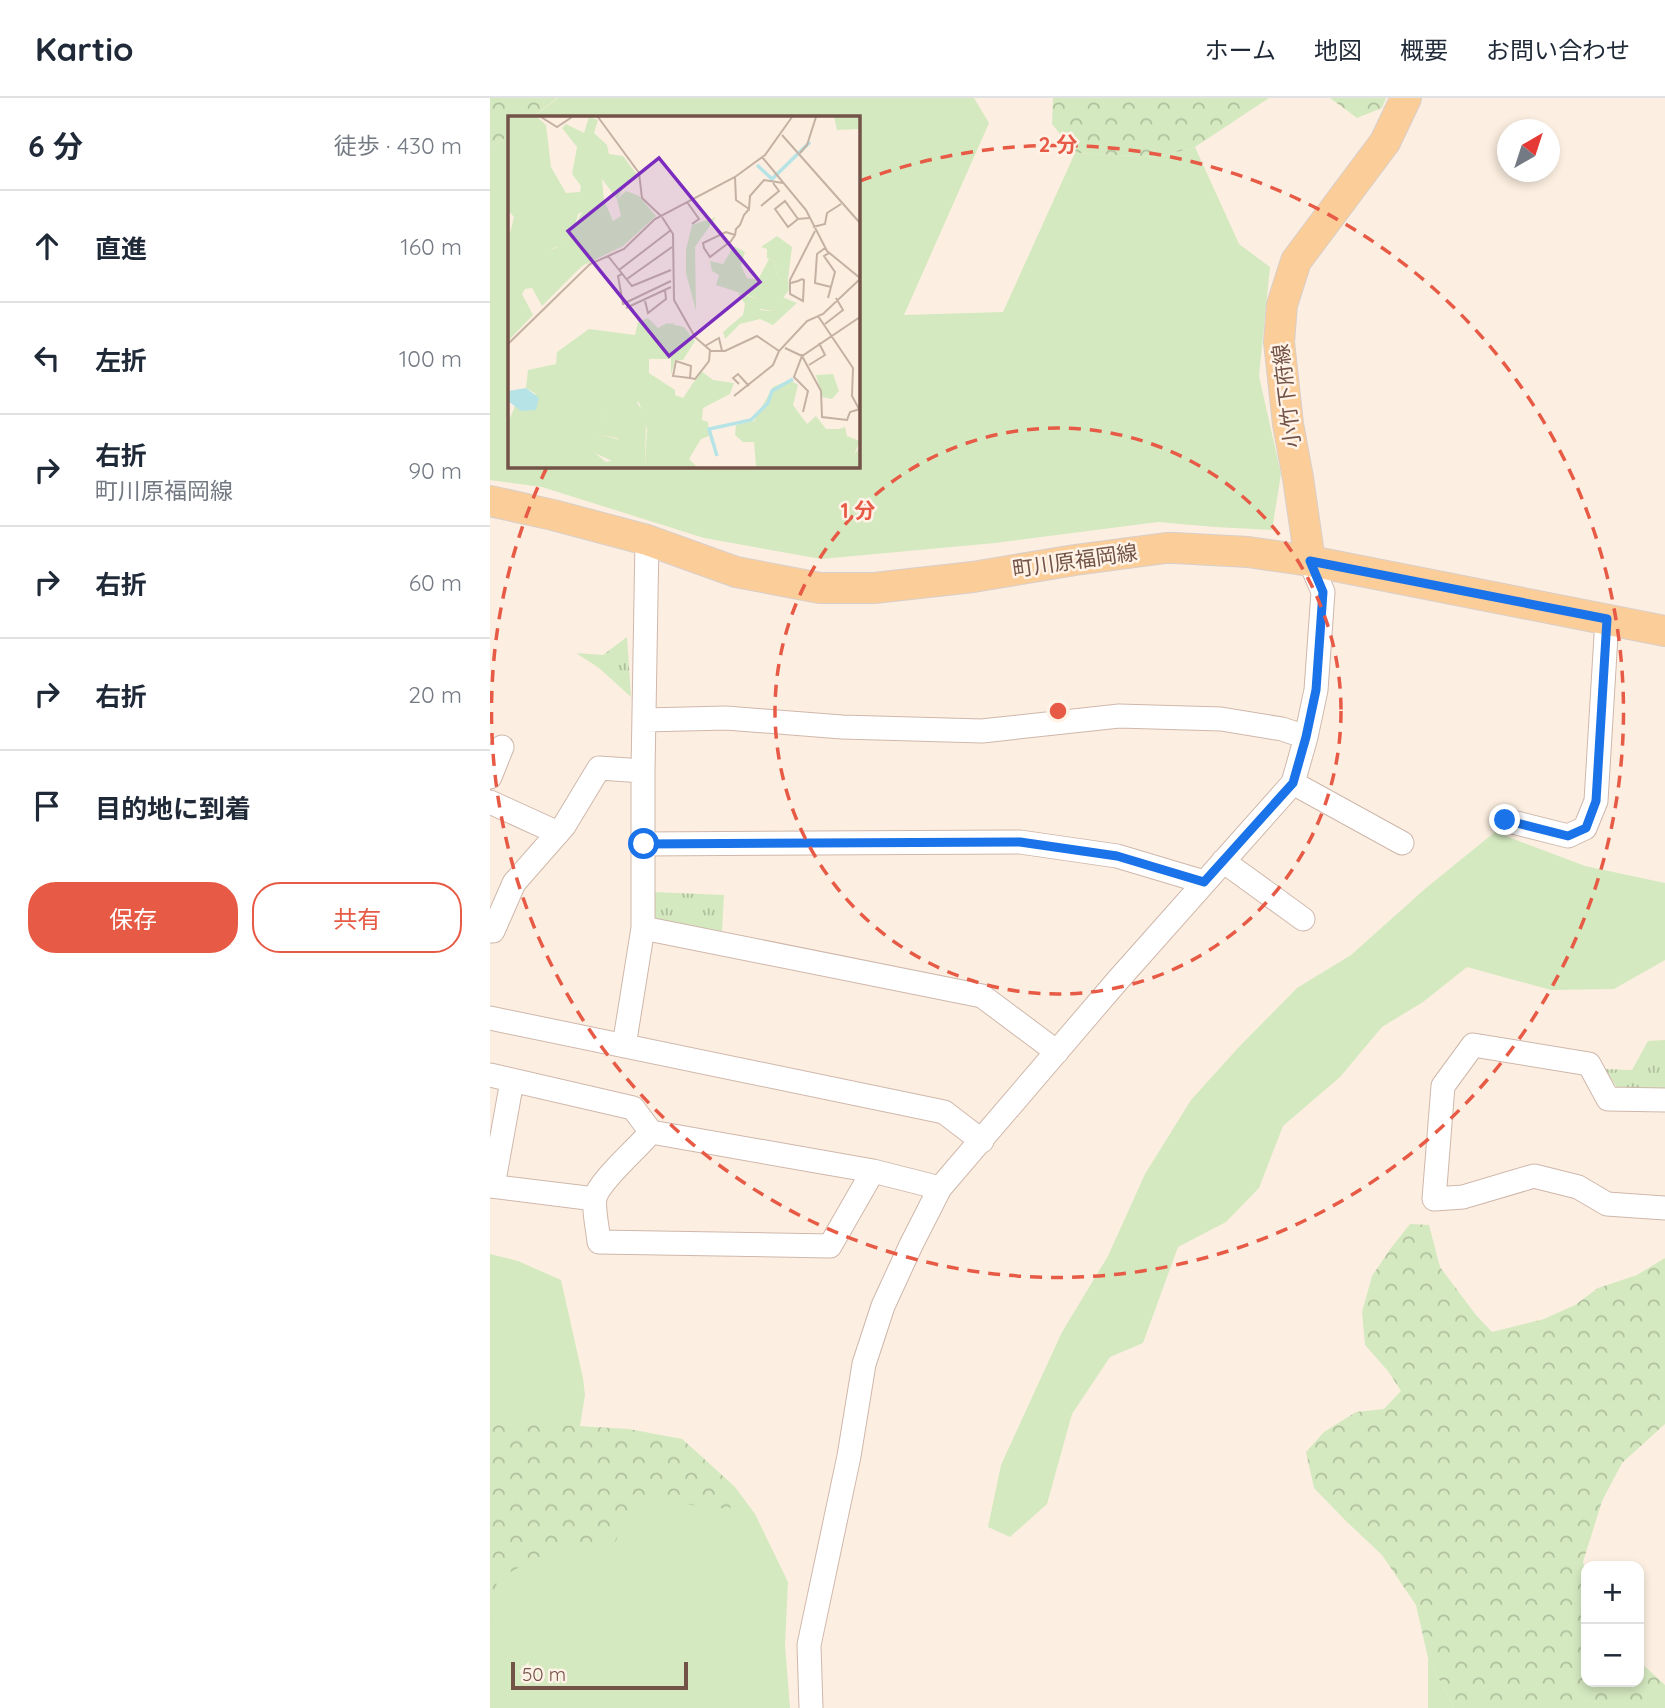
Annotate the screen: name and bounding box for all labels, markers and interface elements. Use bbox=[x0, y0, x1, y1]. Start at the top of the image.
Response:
text: Kartio bbox=[35, 28, 134, 69]
text: ホーム bbox=[1205, 35, 1276, 65]
text: 地図 bbox=[1314, 35, 1362, 65]
text: 概要 bbox=[1400, 35, 1448, 65]
text: お問い合わせ bbox=[1486, 35, 1630, 65]
inset map bbox=[508, 116, 859, 467]
north arrow bbox=[1497, 119, 1560, 182]
text: 6 分 bbox=[28, 127, 83, 165]
text: 徒歩 · 430 m bbox=[334, 131, 462, 160]
text: 2 分 bbox=[1039, 131, 1077, 157]
icon: ahead bbox=[28, 227, 66, 265]
text: 直進 bbox=[95, 232, 147, 265]
text: 160 m bbox=[400, 232, 462, 261]
icon: left bbox=[28, 339, 66, 377]
street label: 小竹下府線 bbox=[1267, 342, 1305, 450]
text: 左折 bbox=[95, 344, 147, 377]
text: 100 m bbox=[399, 344, 462, 373]
text: 右折 bbox=[95, 439, 147, 472]
icon: right bbox=[28, 451, 66, 489]
text: 90 m bbox=[408, 456, 462, 485]
text: 町川原福岡線 bbox=[95, 476, 233, 505]
text: 1 分 bbox=[840, 497, 876, 523]
street label: 町川原福岡線 bbox=[1011, 538, 1139, 582]
icon: right bbox=[28, 563, 66, 601]
text: 右折 bbox=[95, 568, 147, 601]
text: 60 m bbox=[409, 568, 462, 597]
icon: right bbox=[28, 675, 66, 713]
text: 右折 bbox=[95, 680, 147, 713]
text: 20 m bbox=[408, 680, 462, 709]
centre of rings bbox=[1046, 699, 1070, 723]
icon: arrive bbox=[28, 787, 66, 825]
text: 目的地に到着 bbox=[95, 792, 251, 825]
route end bbox=[1489, 804, 1520, 835]
route start bbox=[628, 828, 659, 859]
button: 保存 bbox=[28, 882, 238, 953]
button: 共有 bbox=[252, 882, 462, 953]
map controls bbox=[1581, 1561, 1644, 1687]
button: + bbox=[1581, 1561, 1644, 1624]
button: − bbox=[1581, 1624, 1644, 1687]
scale bar bbox=[511, 1659, 688, 1691]
text: 50 m bbox=[522, 1662, 566, 1686]

